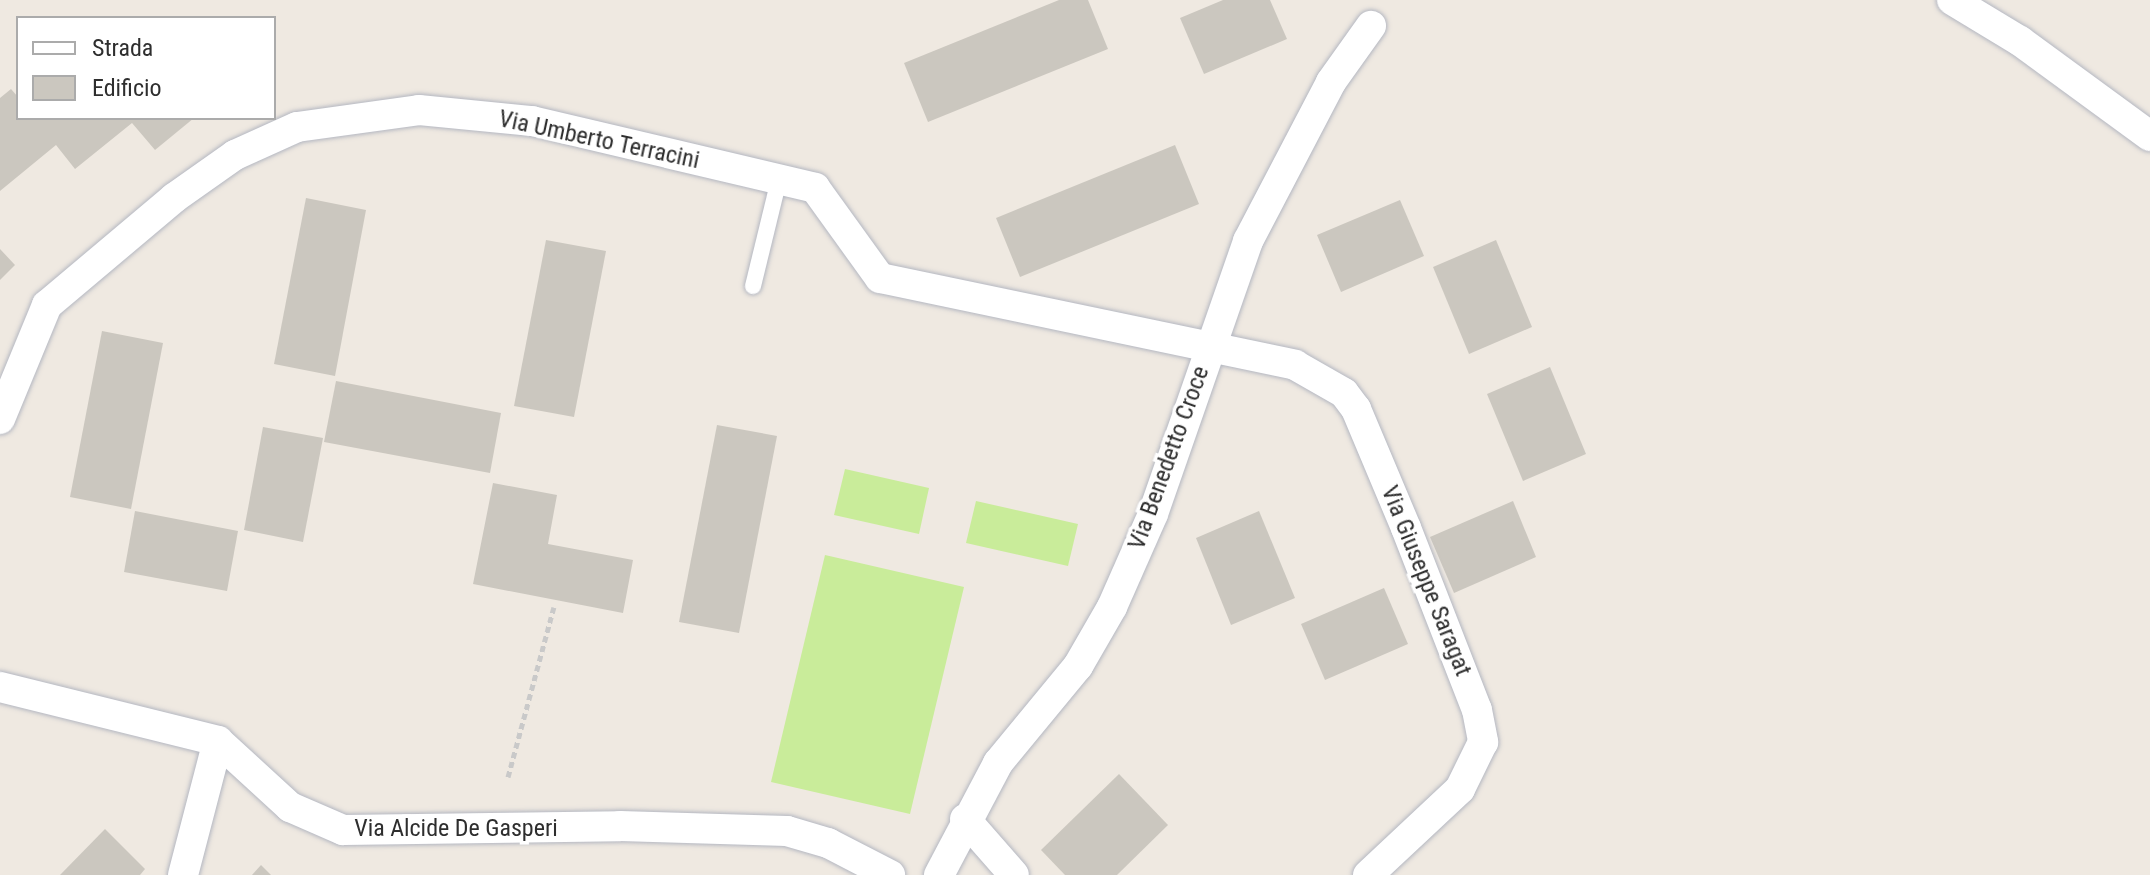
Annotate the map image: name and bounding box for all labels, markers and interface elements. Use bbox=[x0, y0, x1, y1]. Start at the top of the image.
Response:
legend bbox=[16, 16, 276, 120]
text: Strada bbox=[92, 34, 153, 62]
text: Edificio bbox=[92, 74, 162, 102]
street label: Via Umberto Terracini bbox=[496, 105, 702, 175]
street label: Via Benedetto Croce bbox=[1122, 362, 1216, 554]
street label: Via Giuseppe Saragat bbox=[1375, 482, 1477, 680]
street label: Via Alcide De Gasperi bbox=[354, 815, 558, 843]

